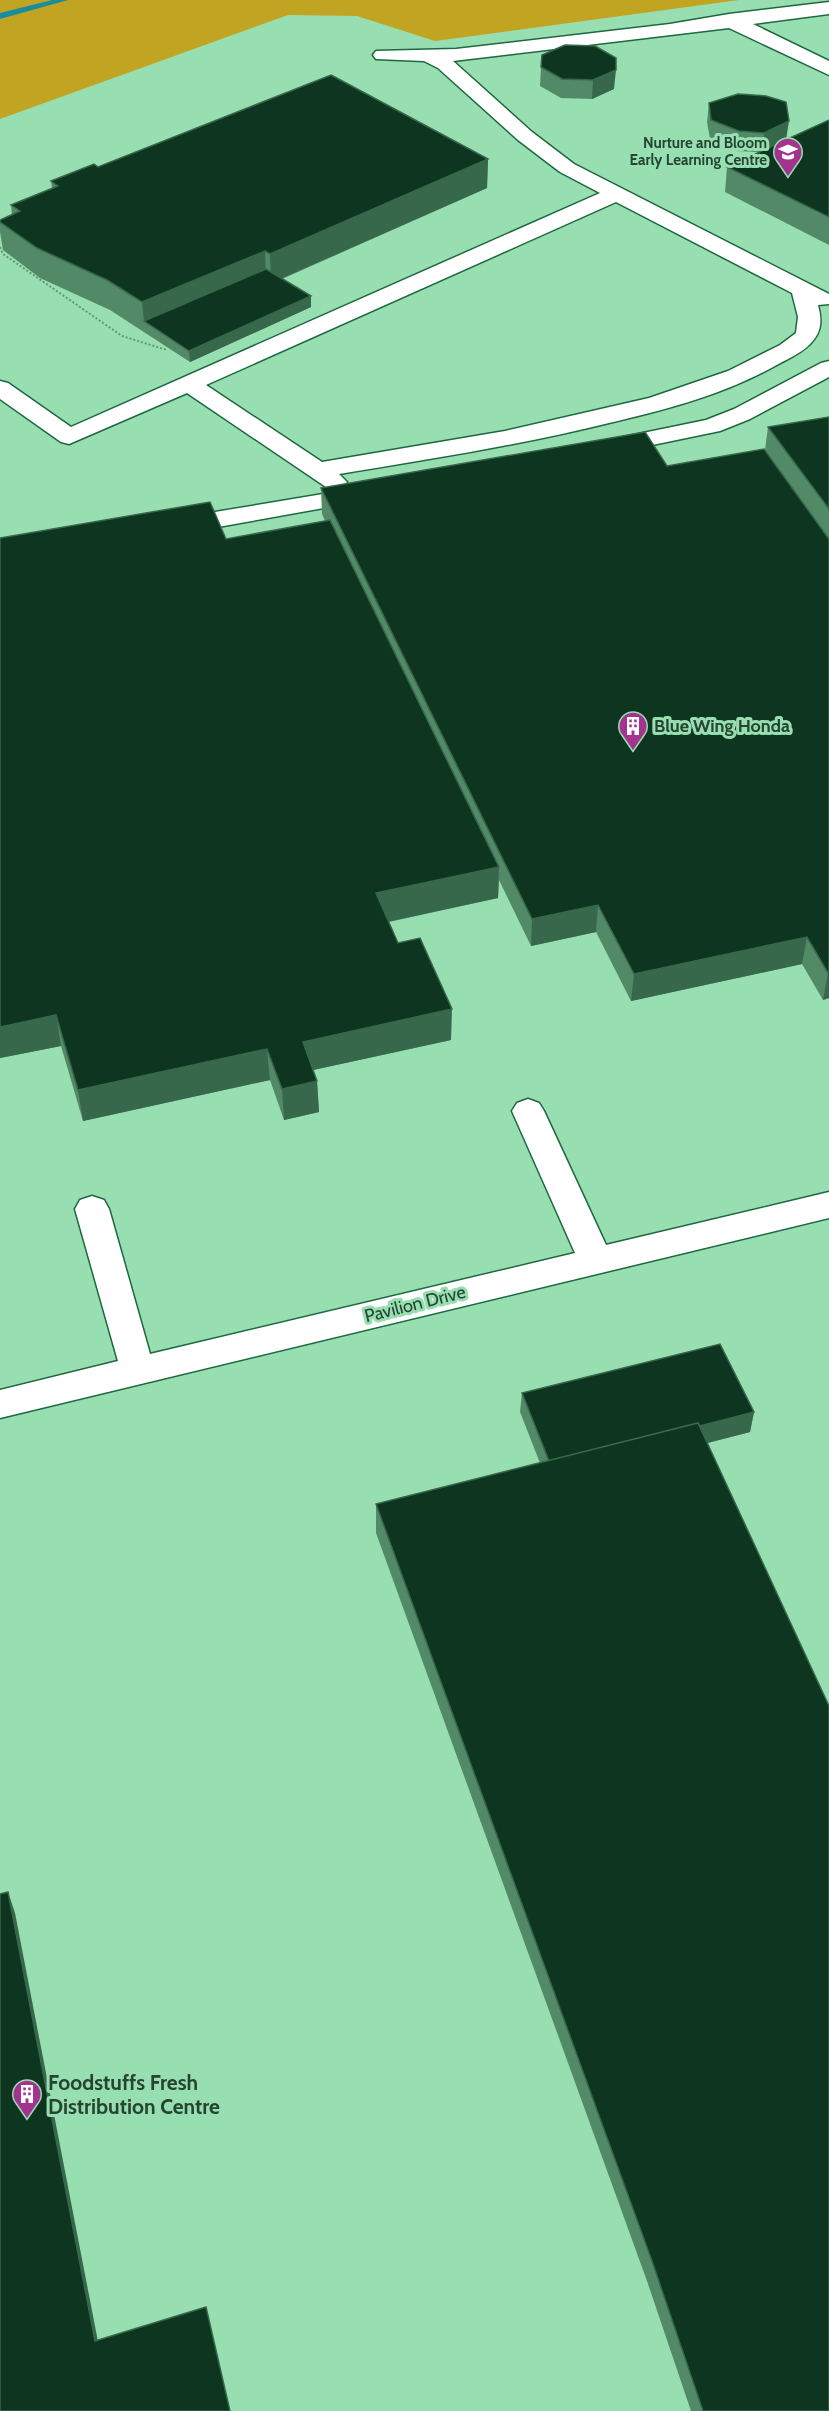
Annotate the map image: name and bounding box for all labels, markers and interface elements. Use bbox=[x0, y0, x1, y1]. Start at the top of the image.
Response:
place label: Nurture and Bloom Early Learning Centre bbox=[630, 134, 767, 169]
school or university icon: Nurture and Bloom Early Learning Centre bbox=[772, 136, 804, 178]
building icon: Blue Wing Honda bbox=[617, 710, 649, 752]
place label: Blue Wing Honda bbox=[654, 715, 790, 737]
street label: Pavilion Drive bbox=[362, 1281, 468, 1327]
place label: Foodstuffs Fresh Distribution Centre bbox=[48, 2070, 220, 2119]
building icon: Foodstuffs Fresh Distribution Centre bbox=[11, 2078, 43, 2120]

